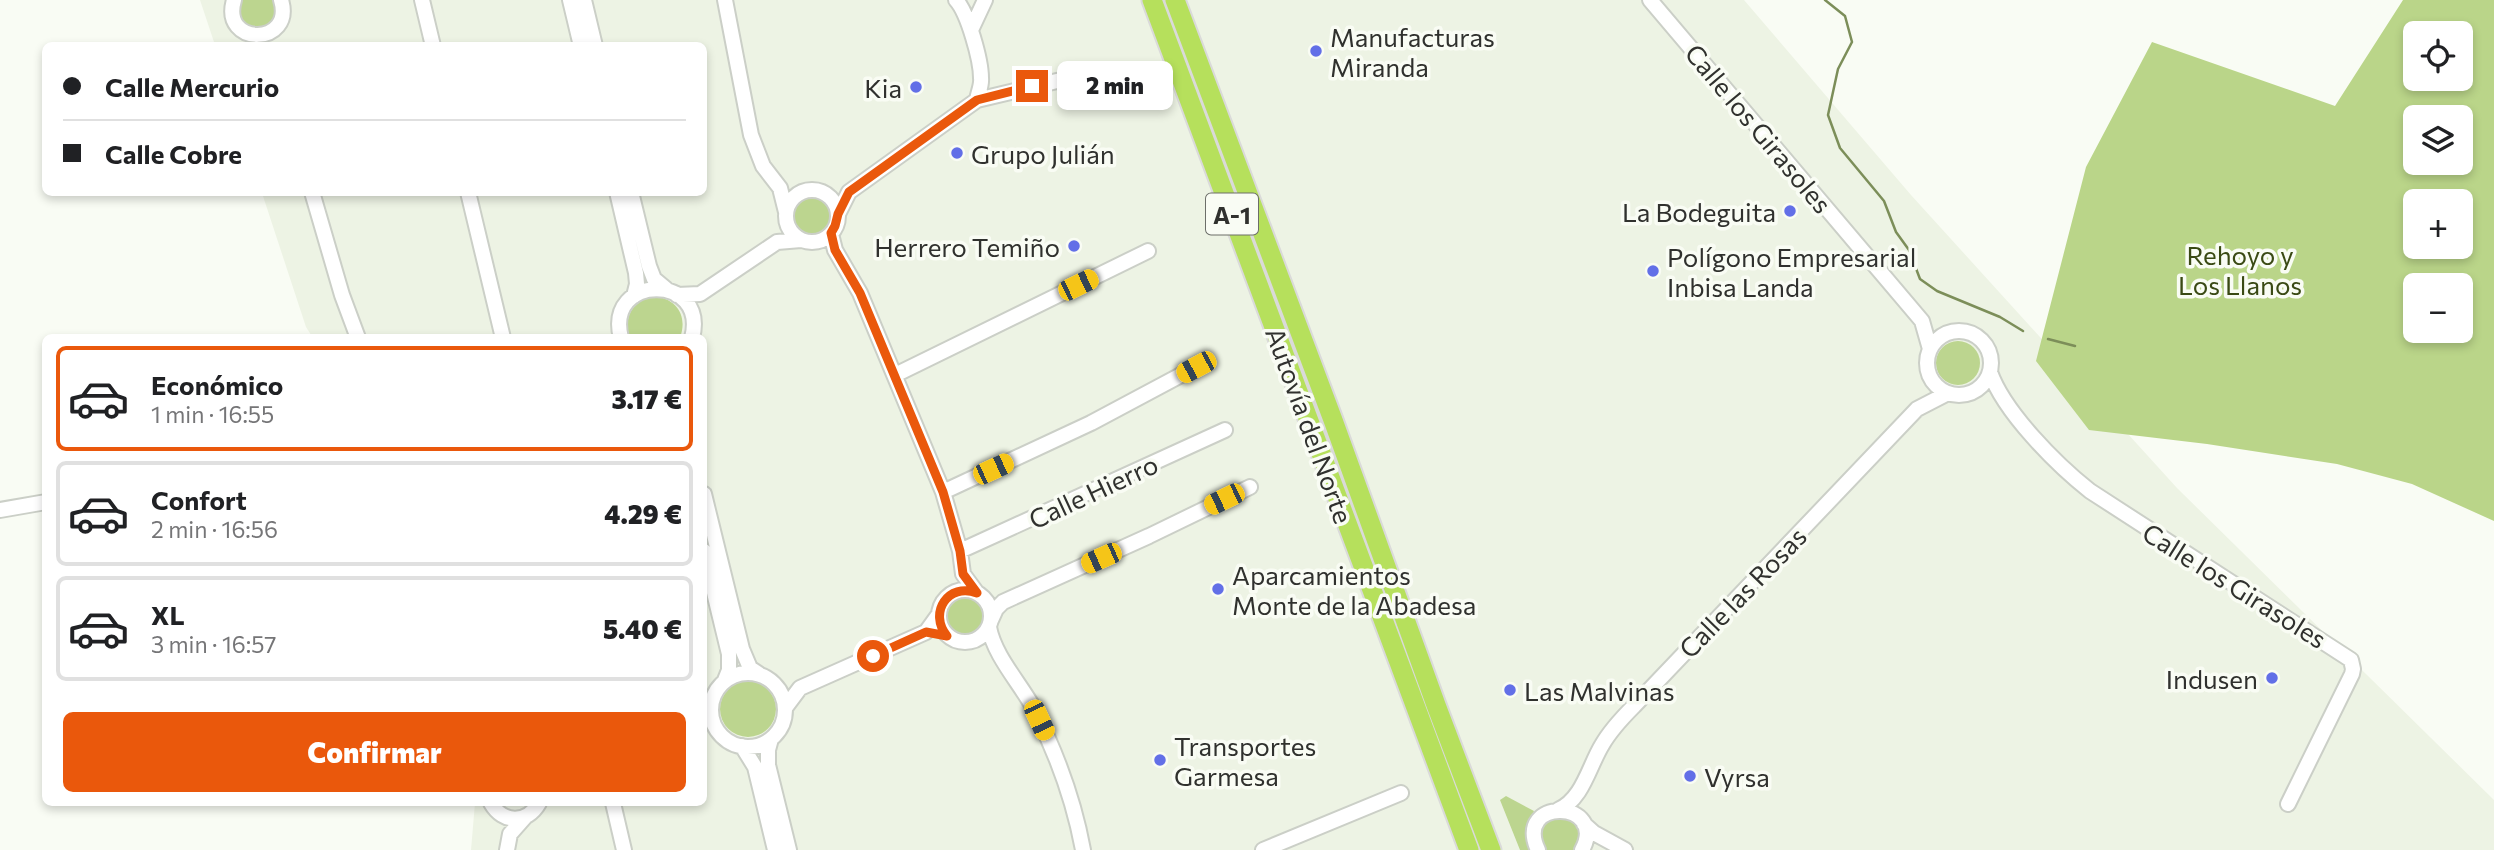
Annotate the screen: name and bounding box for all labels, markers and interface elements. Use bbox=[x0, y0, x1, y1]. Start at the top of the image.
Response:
place label: Manufacturas Miranda bbox=[1330, 21, 1495, 82]
map controls bbox=[2403, 21, 2473, 343]
button: locate bbox=[2403, 21, 2473, 91]
street label: Calle los Girasoles bbox=[1679, 37, 1839, 219]
marker: Manufacturas Miranda bbox=[1308, 43, 1324, 59]
callout: 2 min bbox=[1056, 62, 1172, 110]
route end bbox=[1016, 70, 1048, 102]
text: Calle Mercurio bbox=[105, 71, 279, 102]
text: 2 min bbox=[1086, 71, 1144, 99]
place label: Kia bbox=[864, 72, 902, 103]
marker: Kia bbox=[908, 79, 924, 95]
button: layers bbox=[2403, 105, 2473, 175]
text: Calle Cobre bbox=[105, 138, 242, 169]
place label: Grupo Julián bbox=[971, 138, 1115, 169]
marker: Grupo Julián bbox=[949, 145, 965, 161]
button: + bbox=[2403, 189, 2473, 259]
road number: A-1 bbox=[1206, 194, 1258, 234]
place label: La Bodeguita bbox=[1622, 196, 1776, 227]
marker: La Bodeguita bbox=[1782, 203, 1798, 219]
place label: Herrero Temiño bbox=[874, 231, 1060, 262]
marker: Herrero Temiño bbox=[1066, 238, 1082, 254]
park label: Rehoyo y Los Llanos bbox=[2178, 239, 2302, 300]
place label: Polígono Empresarial Inbisa Landa bbox=[1667, 241, 1916, 302]
marker: Polígono Empresarial Inbisa Landa bbox=[1645, 263, 1661, 279]
car bbox=[1055, 266, 1102, 304]
button: − bbox=[2403, 273, 2473, 343]
street label: Autovía del Norte bbox=[1260, 323, 1360, 527]
car bbox=[1173, 348, 1220, 386]
icon: car bbox=[67, 367, 130, 430]
text: Económico bbox=[151, 369, 283, 400]
text: 3.17 € bbox=[612, 383, 682, 414]
text: 1 min · 16:55 bbox=[151, 400, 274, 428]
street label: Calle Hierro bbox=[1023, 448, 1163, 534]
car bbox=[970, 451, 1017, 487]
car bbox=[1201, 480, 1248, 518]
icon: car bbox=[67, 482, 130, 545]
text: Confort bbox=[151, 484, 247, 515]
text: 4.29 € bbox=[604, 498, 682, 529]
text: 2 min · 16:56 bbox=[151, 515, 278, 543]
street label: Calle los Girasoles bbox=[2137, 516, 2333, 654]
street label: Calle las Rosas bbox=[1672, 520, 1812, 664]
car bbox=[1078, 540, 1125, 576]
place label: Aparcamientos Monte de la Abadesa bbox=[1232, 559, 1476, 620]
marker: Aparcamientos Monte de la Abadesa bbox=[1210, 581, 1226, 597]
icon: car bbox=[67, 597, 130, 660]
text: XL bbox=[151, 599, 185, 630]
text: 5.40 € bbox=[603, 613, 682, 644]
text: 3 min · 16:57 bbox=[151, 630, 277, 658]
route start bbox=[857, 640, 889, 672]
place label: Indusen bbox=[2166, 663, 2258, 694]
marker: Indusen bbox=[2264, 670, 2280, 686]
place label: Las Malvinas bbox=[1524, 675, 1674, 706]
marker: Las Malvinas bbox=[1502, 682, 1518, 698]
car bbox=[1021, 697, 1058, 743]
button: Confirmar bbox=[63, 712, 686, 792]
place label: Transportes Garmesa bbox=[1174, 730, 1316, 791]
marker: Transportes Garmesa bbox=[1152, 752, 1168, 768]
place label: Vyrsa bbox=[1704, 761, 1770, 792]
marker: Vyrsa bbox=[1682, 768, 1698, 784]

